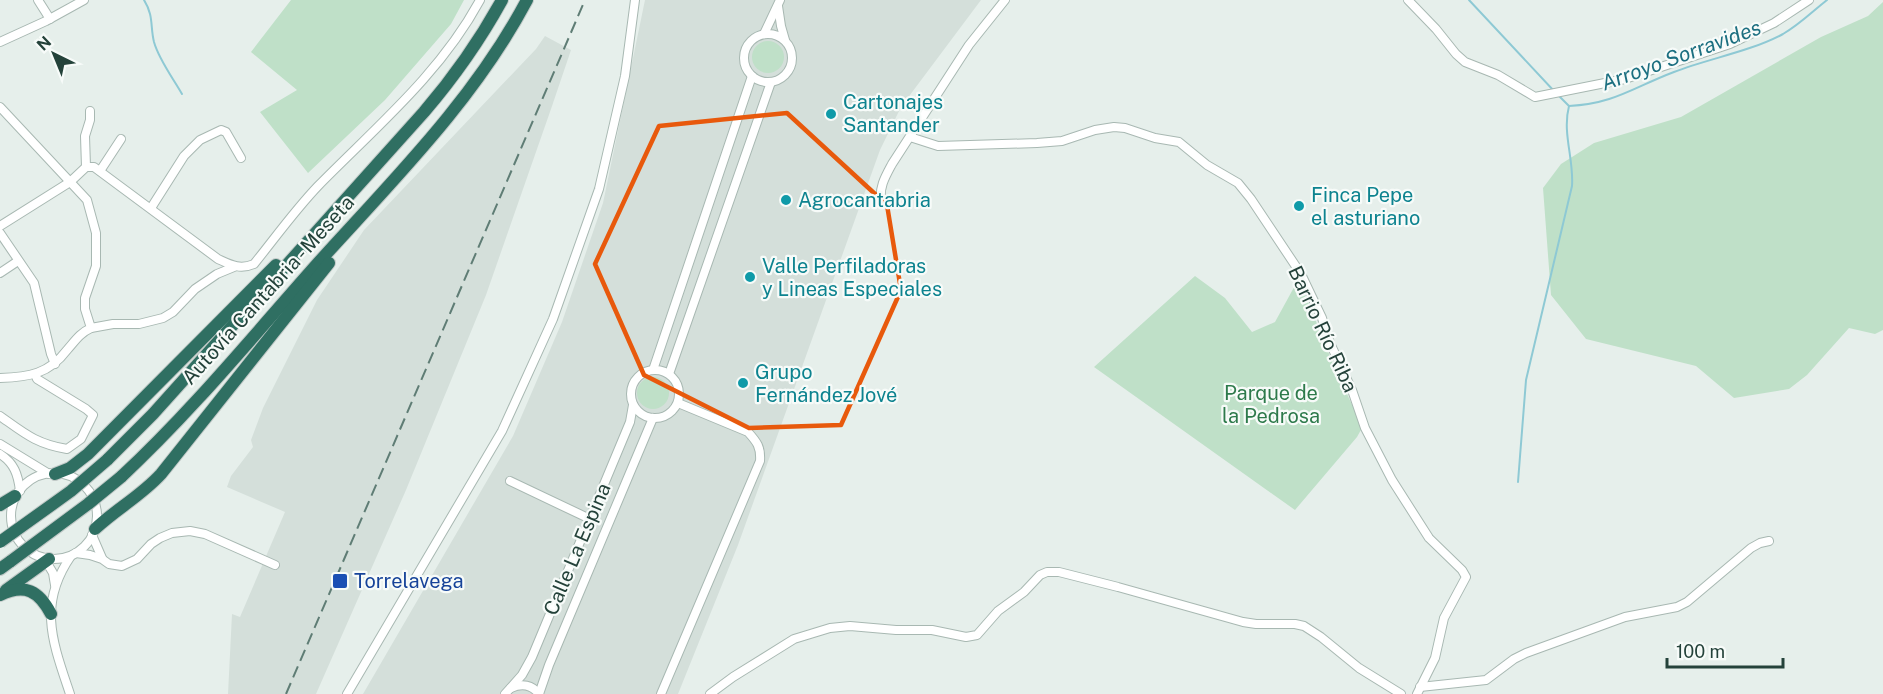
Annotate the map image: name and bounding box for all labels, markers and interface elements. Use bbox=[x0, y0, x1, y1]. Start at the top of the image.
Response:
water label: Arroyo Sorravides bbox=[1598, 14, 1764, 96]
north arrow bbox=[24, 24, 84, 84]
text: N bbox=[33, 32, 55, 55]
place label: Cartonajes Santander bbox=[843, 90, 943, 137]
marker: Cartonajes Santander bbox=[824, 107, 838, 121]
place label: Finca Pepe el asturiano bbox=[1311, 183, 1420, 230]
place label: Agrocantabria bbox=[798, 188, 931, 212]
street label: Autovía Cantabria - Meseta bbox=[177, 191, 359, 389]
marker: Agrocantabria bbox=[779, 193, 793, 207]
marker: Finca Pepe el asturiano bbox=[1292, 199, 1306, 213]
place label: Valle Perfiladoras y Lineas Especiales bbox=[762, 254, 942, 301]
street label: Barrio Río Riba bbox=[1283, 262, 1363, 396]
marker: Valle Perfiladoras y Lineas Especiales bbox=[743, 270, 757, 284]
place label: Grupo Fernández Jové bbox=[755, 360, 897, 407]
marker: Grupo Fernández Jové bbox=[736, 376, 750, 390]
park label: Parque de la Pedrosa bbox=[1222, 381, 1320, 428]
street label: Calle La Espina bbox=[538, 479, 616, 619]
place label: Torrelavega bbox=[354, 569, 464, 593]
marker: Torrelavega bbox=[331, 572, 349, 590]
scale bar bbox=[1667, 631, 1782, 669]
text: 100 m bbox=[1676, 641, 1725, 662]

